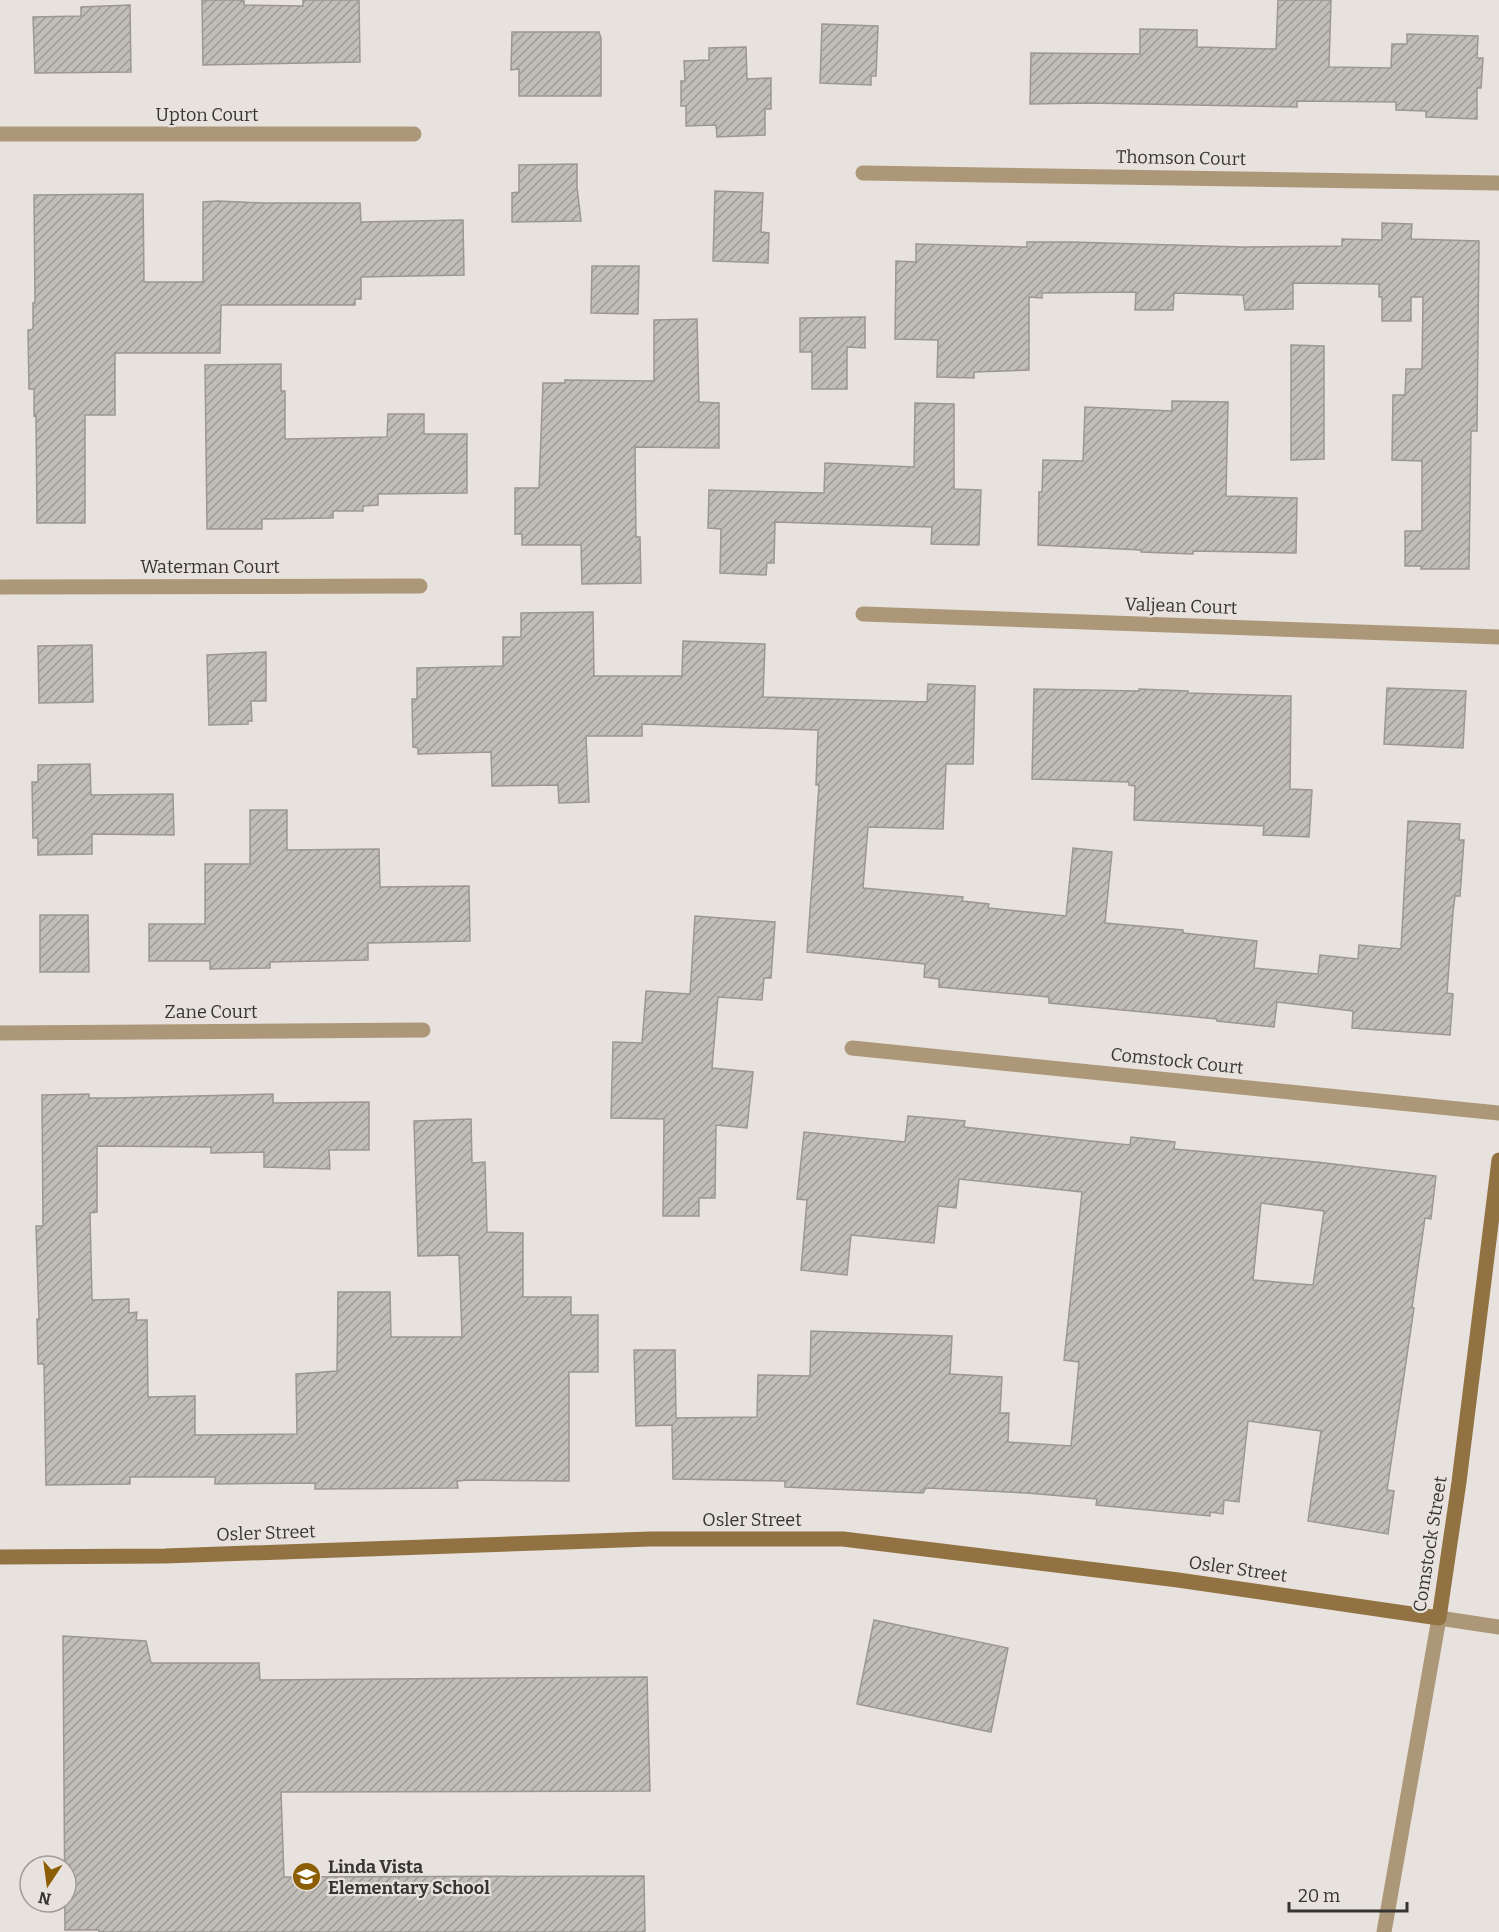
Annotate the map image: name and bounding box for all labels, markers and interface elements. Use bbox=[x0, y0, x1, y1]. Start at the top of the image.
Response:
street label: Upton Court bbox=[156, 104, 259, 126]
street label: Thomson Court bbox=[1116, 146, 1247, 170]
street label: Waterman Court bbox=[140, 556, 280, 578]
street label: Valjean Court bbox=[1124, 593, 1238, 619]
street label: Zane Court bbox=[165, 1001, 258, 1023]
street label: Comstock Court bbox=[1109, 1043, 1245, 1079]
street label: Comstock Street bbox=[1408, 1474, 1452, 1614]
street label: Osler Street bbox=[702, 1509, 802, 1531]
street label: Osler Street bbox=[216, 1520, 316, 1546]
street label: Osler Street bbox=[1187, 1551, 1289, 1587]
north arrow bbox=[18, 1854, 78, 1914]
place label: Linda Vista Elementary School bbox=[328, 1856, 490, 1899]
school or university icon: Linda Vista Elementary School bbox=[291, 1861, 323, 1893]
scale bar bbox=[1289, 1875, 1408, 1913]
text: 20 m bbox=[1298, 1885, 1340, 1907]
text: N bbox=[37, 1887, 53, 1909]

